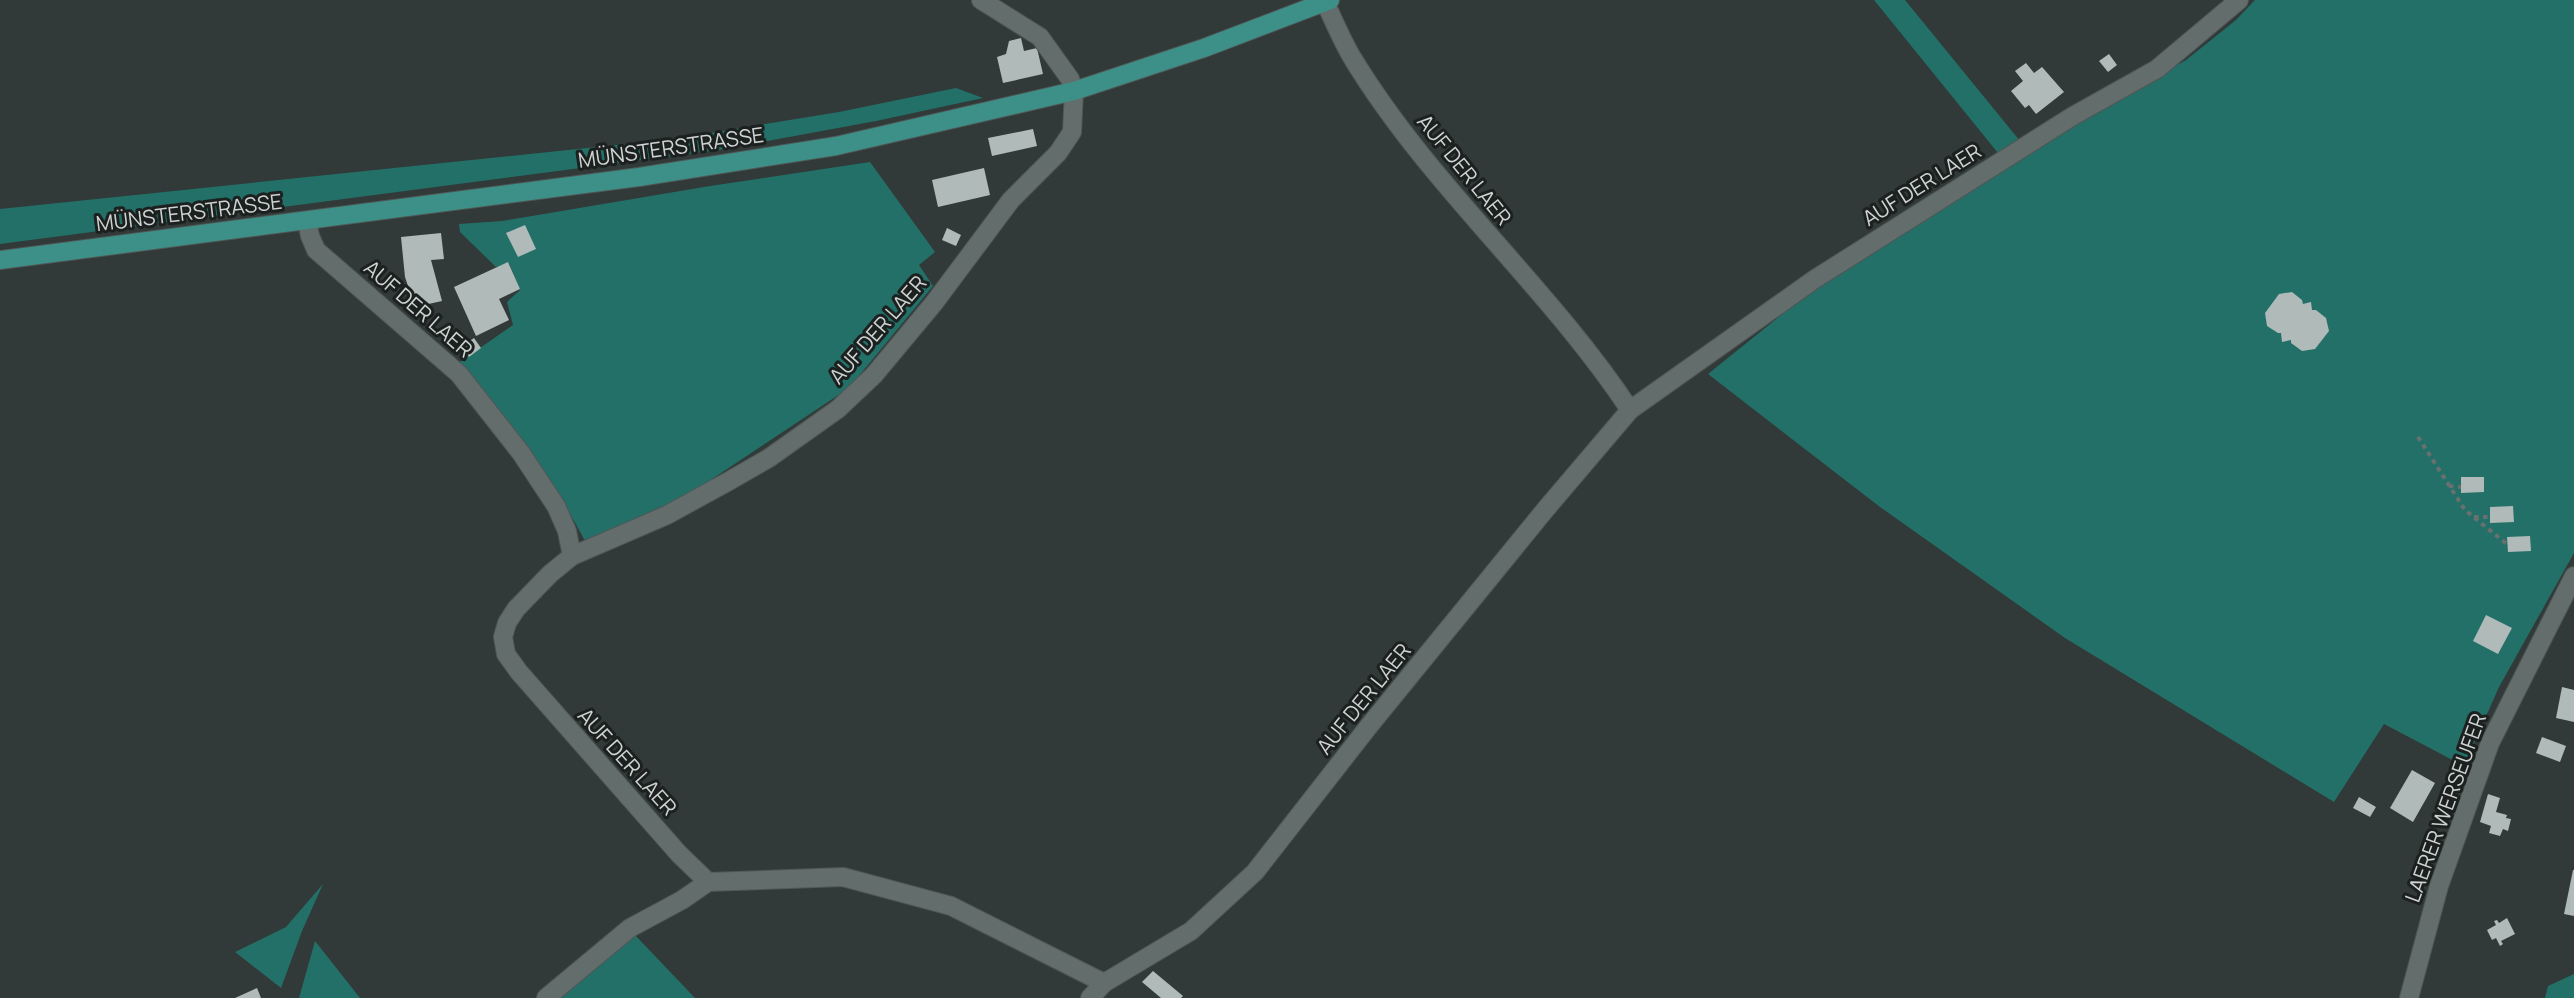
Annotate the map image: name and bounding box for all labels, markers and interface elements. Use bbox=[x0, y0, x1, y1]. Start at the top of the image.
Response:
street label: AUF DER LAER bbox=[1411, 108, 1518, 231]
street label: MÜNSTERSTRASSE bbox=[576, 120, 766, 174]
street label: AUF DER LAER bbox=[1857, 136, 1986, 232]
street label: MÜNSTERSTRASSE bbox=[94, 187, 284, 237]
street label: AUF DER LAER bbox=[358, 253, 479, 363]
street label: AUF DER LAER bbox=[822, 269, 932, 390]
street label: AUF DER LAER bbox=[1310, 637, 1417, 760]
street label: AUF DER LAER bbox=[572, 702, 683, 821]
street label: LAERER WERSEUFER bbox=[2398, 709, 2492, 906]

